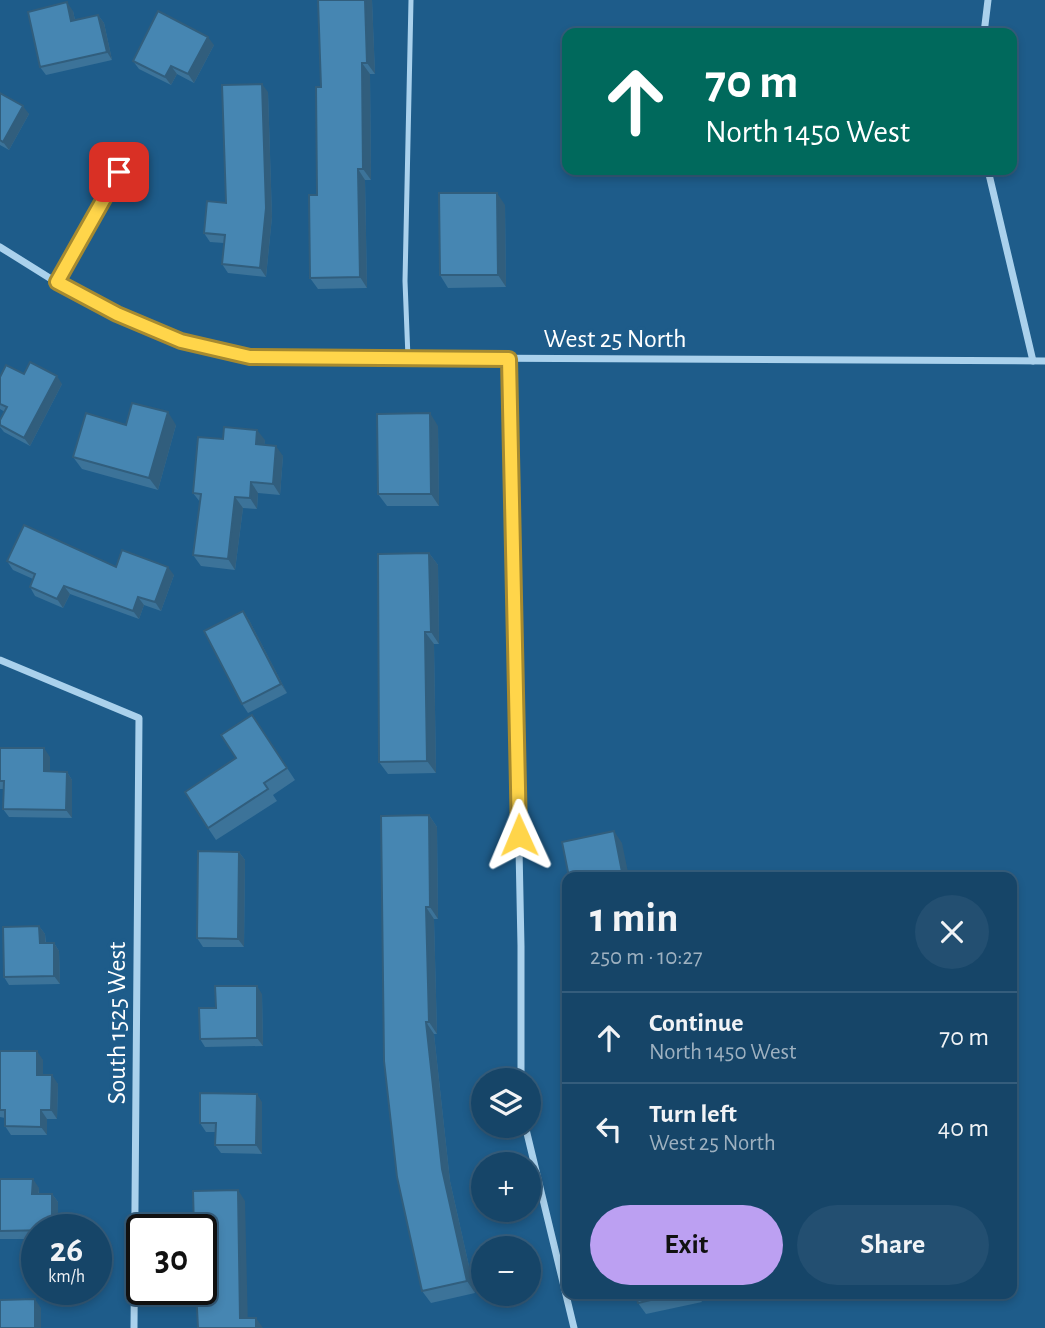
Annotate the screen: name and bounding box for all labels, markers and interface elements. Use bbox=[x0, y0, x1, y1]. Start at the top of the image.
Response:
icon: ahead bbox=[590, 56, 681, 147]
text: 70 m bbox=[705, 58, 799, 107]
text: North 1450 West bbox=[705, 116, 910, 148]
pin bbox=[89, 142, 149, 202]
icon: arrive bbox=[100, 153, 138, 191]
street label: West 25 North bbox=[543, 326, 687, 352]
position arrow bbox=[482, 798, 556, 872]
button: close bbox=[915, 895, 989, 969]
text: 1 min bbox=[590, 897, 679, 939]
street label: South 1525 West bbox=[104, 942, 130, 1104]
text: 250 m · 10:27 bbox=[590, 946, 703, 969]
text: Continue bbox=[649, 1010, 744, 1036]
icon: ahead bbox=[590, 1019, 628, 1057]
text: 70 m bbox=[939, 1024, 989, 1050]
text: North 1450 West bbox=[649, 1041, 796, 1064]
map controls bbox=[471, 1068, 541, 1306]
button: layers bbox=[471, 1068, 541, 1138]
text: Turn left bbox=[649, 1101, 737, 1127]
icon: left bbox=[590, 1110, 628, 1148]
text: 40 m bbox=[938, 1115, 989, 1141]
text: West 25 North bbox=[649, 1132, 776, 1155]
button: + bbox=[471, 1152, 541, 1222]
button: Exit bbox=[590, 1205, 783, 1285]
button: Share bbox=[797, 1205, 989, 1285]
speed limit sign: 30 bbox=[126, 1214, 217, 1305]
text: 26 bbox=[50, 1233, 83, 1268]
button: − bbox=[471, 1236, 541, 1306]
text: km/h bbox=[48, 1268, 85, 1286]

